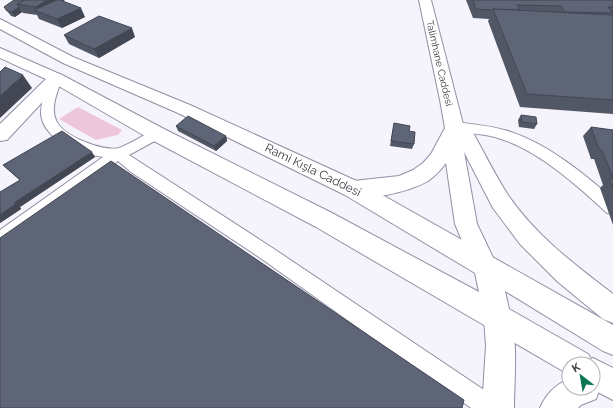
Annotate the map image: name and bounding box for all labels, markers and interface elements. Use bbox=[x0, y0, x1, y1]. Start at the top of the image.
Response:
street label: Talimhane Caddesi bbox=[424, 19, 455, 107]
street label: Rami Kışla Caddesi bbox=[263, 141, 363, 199]
north arrow bbox=[561, 356, 601, 396]
text: K bbox=[570, 360, 583, 375]

